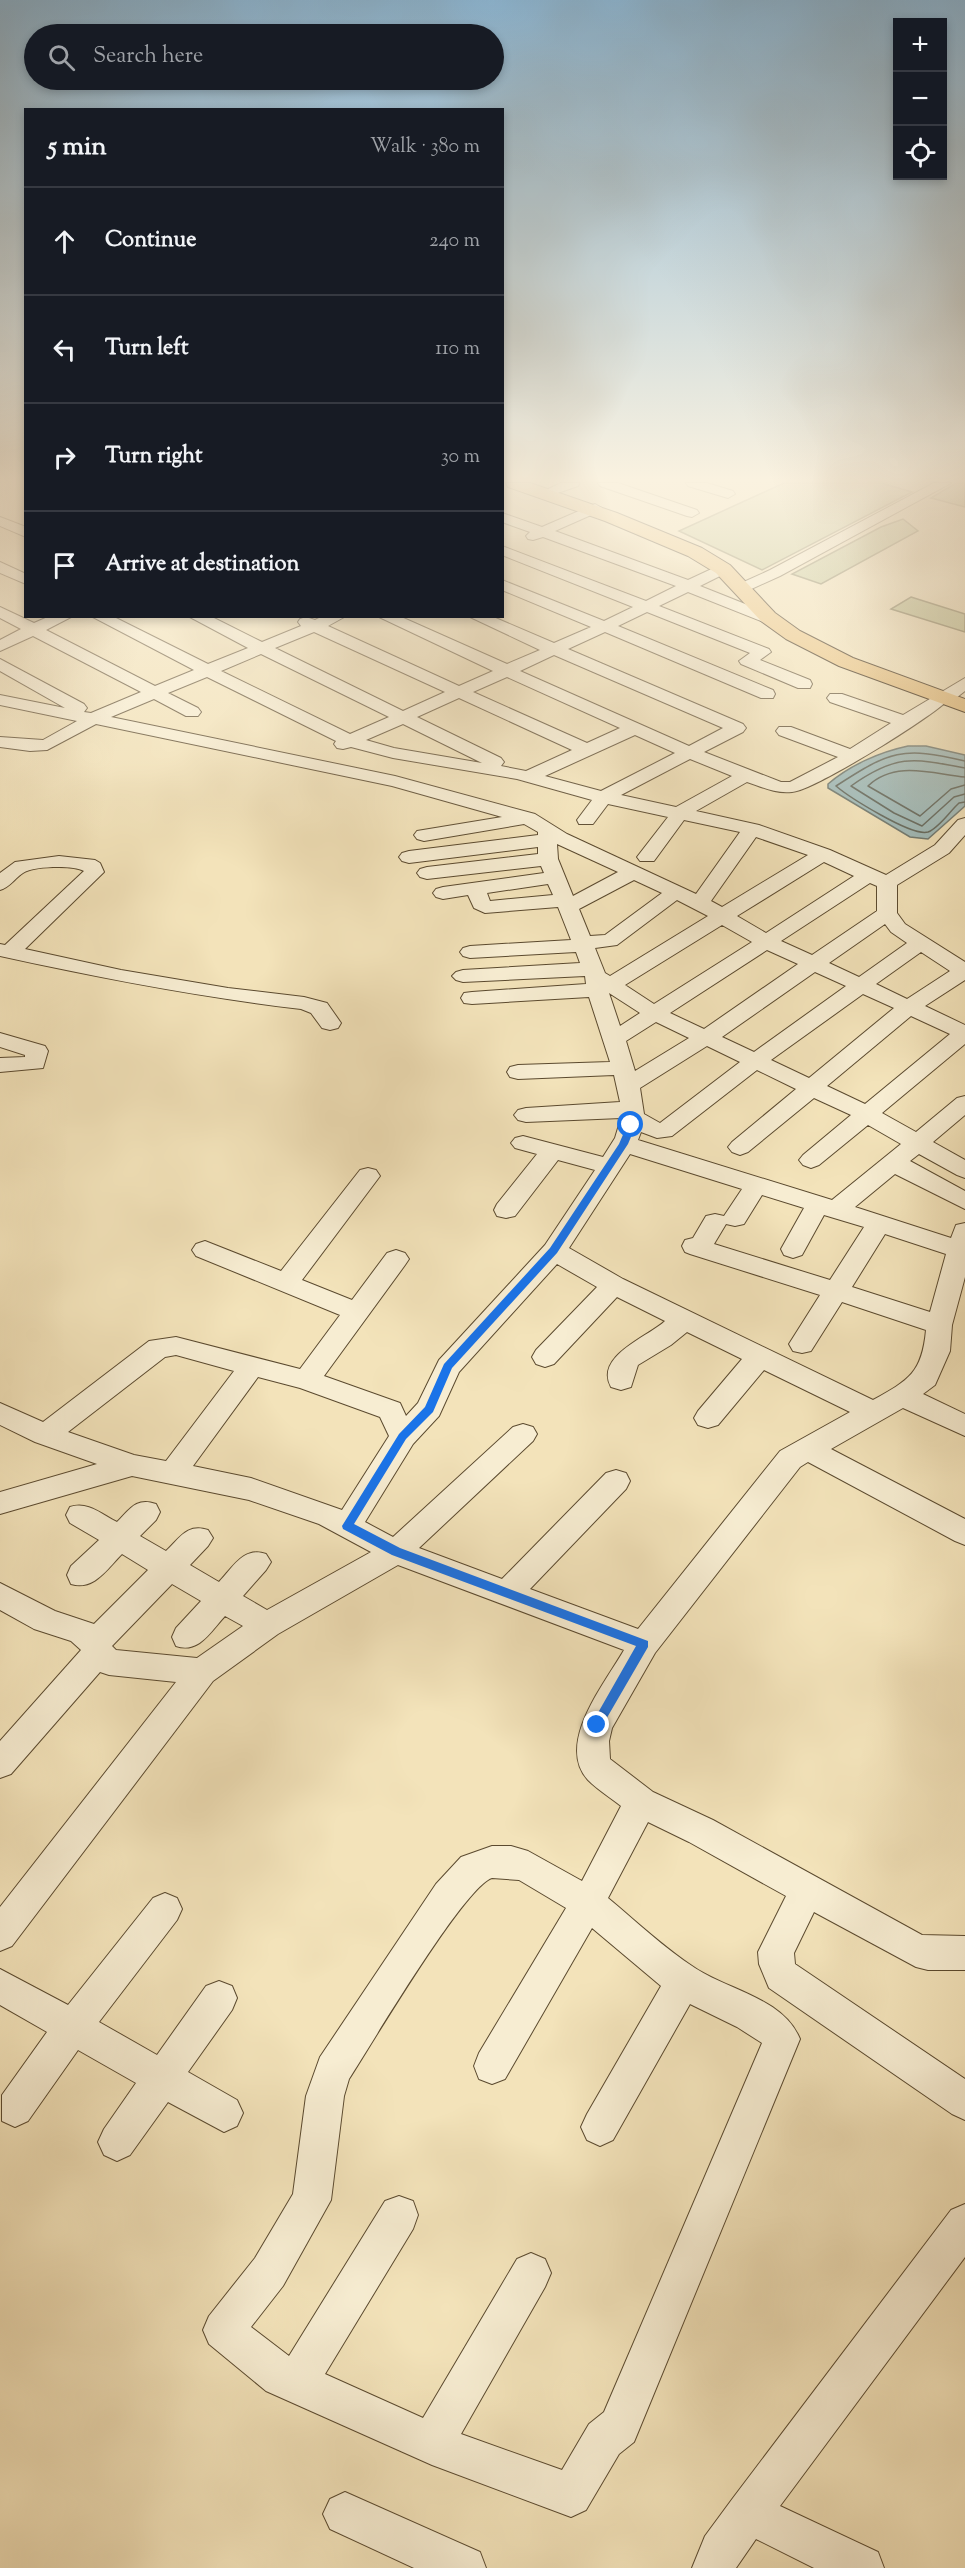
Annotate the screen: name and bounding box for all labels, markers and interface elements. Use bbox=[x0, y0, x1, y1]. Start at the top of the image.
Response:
map controls bbox=[893, 18, 947, 180]
button: + bbox=[893, 18, 947, 72]
search box bbox=[24, 24, 504, 90]
icon: search bbox=[45, 41, 78, 74]
text: Search here bbox=[93, 41, 203, 73]
button: − bbox=[893, 72, 947, 126]
button: locate bbox=[893, 126, 947, 180]
text: 5 min bbox=[48, 129, 107, 166]
text: Walk · 380 m bbox=[370, 133, 480, 162]
icon: ahead bbox=[48, 225, 81, 258]
text: Continue bbox=[105, 225, 196, 257]
text: 240 m bbox=[429, 227, 480, 256]
icon: left bbox=[48, 333, 81, 366]
text: Turn left bbox=[105, 333, 188, 365]
text: 110 m bbox=[435, 335, 480, 364]
icon: right bbox=[48, 441, 81, 474]
text: Turn right bbox=[105, 441, 202, 473]
text: 30 m bbox=[441, 443, 480, 472]
icon: arrive bbox=[48, 549, 81, 582]
text: Arrive at destination bbox=[105, 549, 300, 581]
route start bbox=[617, 1111, 643, 1137]
route end bbox=[583, 1711, 609, 1737]

